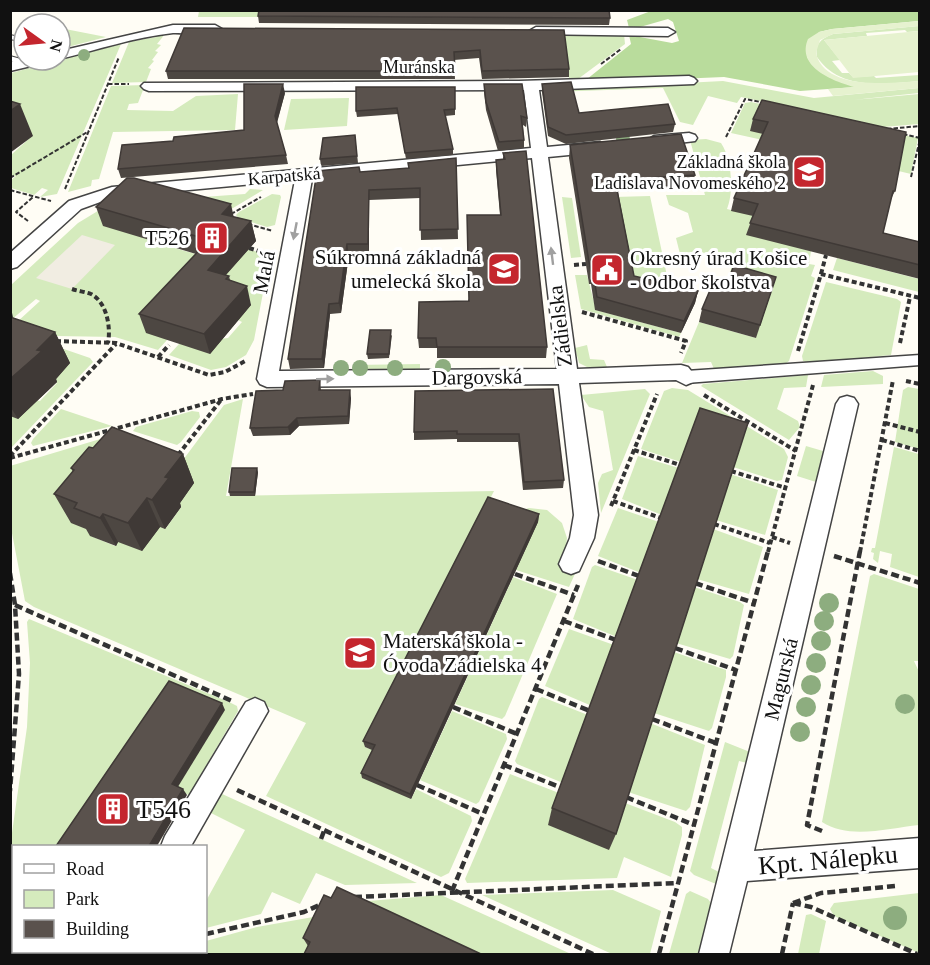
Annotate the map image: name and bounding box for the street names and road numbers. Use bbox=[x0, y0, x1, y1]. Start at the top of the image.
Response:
street label: Muránska bbox=[383, 57, 455, 77]
street label: Karpatská bbox=[247, 163, 321, 189]
street label: Malá bbox=[248, 248, 280, 295]
street label: Zádielska bbox=[543, 283, 577, 368]
street label: Dargovská bbox=[432, 364, 523, 390]
street label: Magurská bbox=[759, 635, 803, 723]
street label: Kpt. Nálepku bbox=[757, 839, 899, 881]

